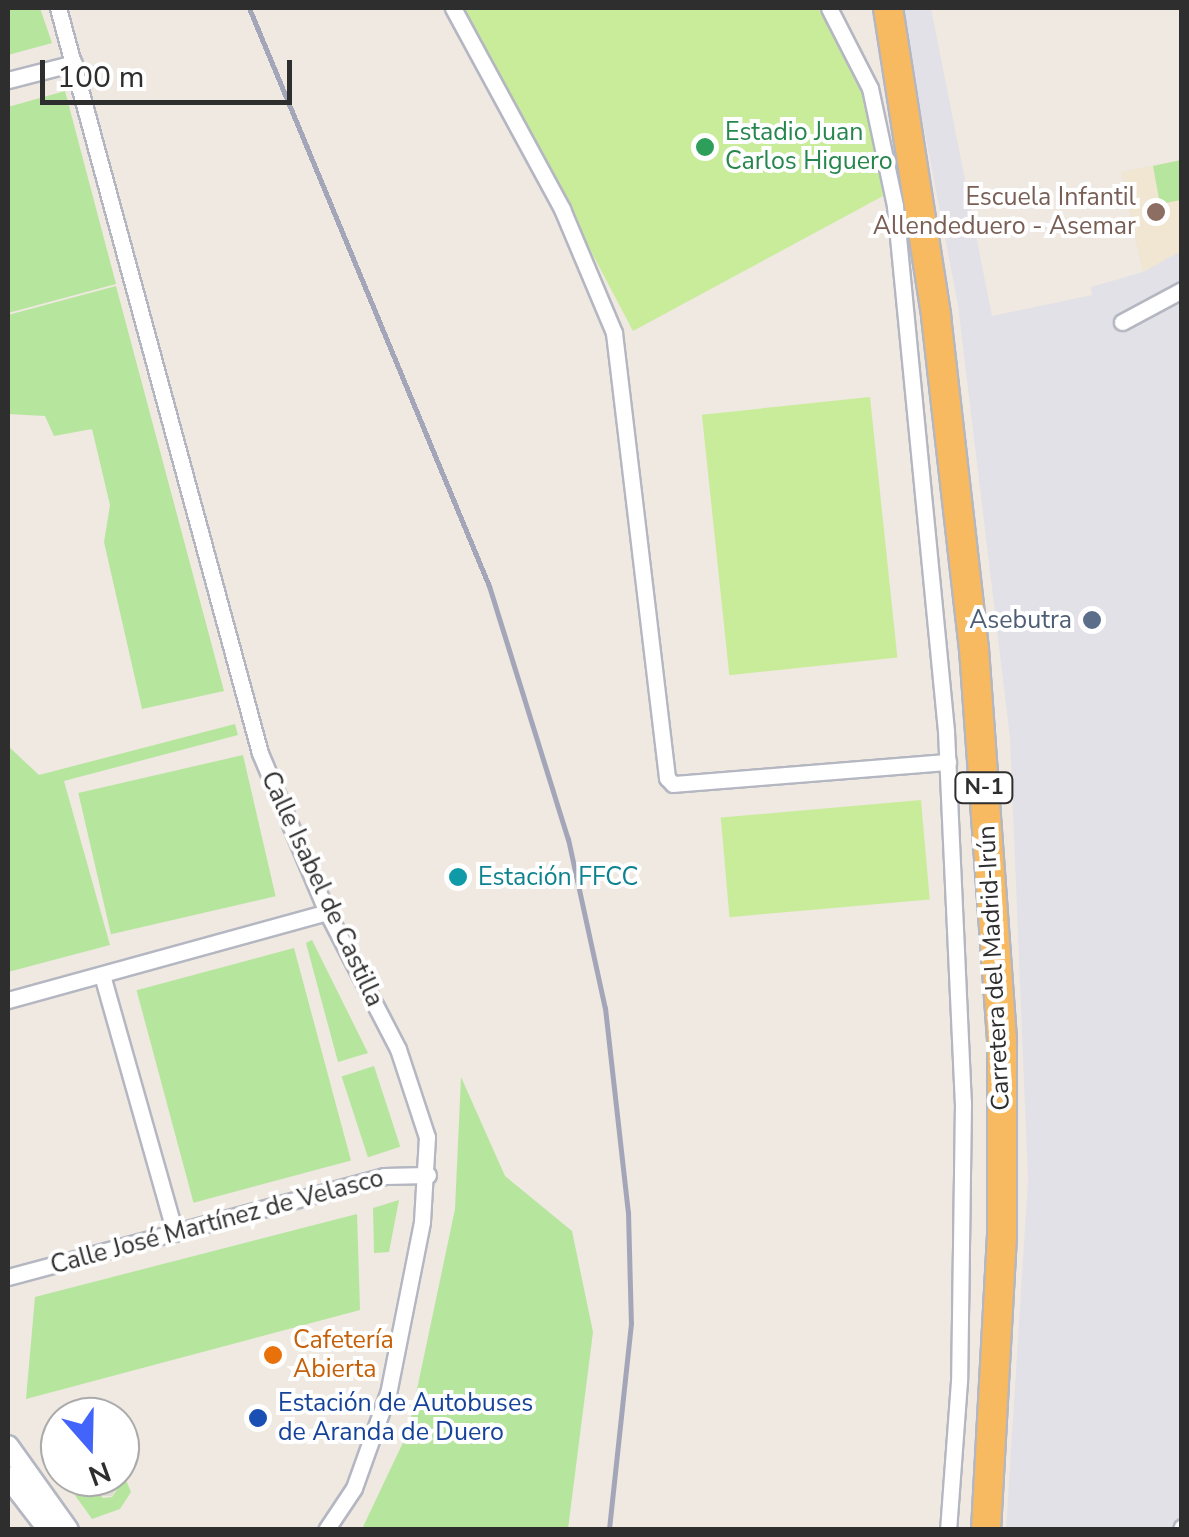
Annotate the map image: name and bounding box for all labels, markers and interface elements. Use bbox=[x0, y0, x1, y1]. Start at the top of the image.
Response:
scale bar bbox=[45, 40, 298, 102]
text: 100 m bbox=[57, 57, 144, 98]
place label: Estadio Juan Carlos Higuero bbox=[725, 118, 893, 177]
marker: Estadio Juan Carlos Higuero bbox=[694, 136, 716, 158]
place label: Escuela Infantil Allendeduero - Asemar bbox=[873, 183, 1136, 242]
marker: Escuela Infantil Allendeduero - Asemar bbox=[1145, 201, 1167, 223]
place label: Asebutra bbox=[969, 605, 1072, 635]
marker: Asebutra bbox=[1081, 609, 1103, 631]
street label: Calle Isabel de Castilla bbox=[254, 767, 390, 1011]
road number: N-1 bbox=[954, 771, 1014, 805]
street label: Carretera del Madrid-Irún bbox=[972, 825, 1016, 1111]
place label: Estación FFCC bbox=[478, 862, 638, 892]
marker: Estación FFCC bbox=[447, 866, 469, 888]
street label: Calle José Martínez de Velasco bbox=[47, 1163, 387, 1281]
place label: Cafetería Abierta bbox=[293, 1326, 394, 1385]
marker: Cafetería Abierta bbox=[262, 1344, 284, 1366]
place label: Estación de Autobuses de Aranda de Duero bbox=[278, 1389, 533, 1448]
north arrow bbox=[40, 1397, 140, 1497]
marker: Estación de Autobuses de Aranda de Duero bbox=[247, 1407, 269, 1429]
text: N bbox=[83, 1452, 116, 1495]

